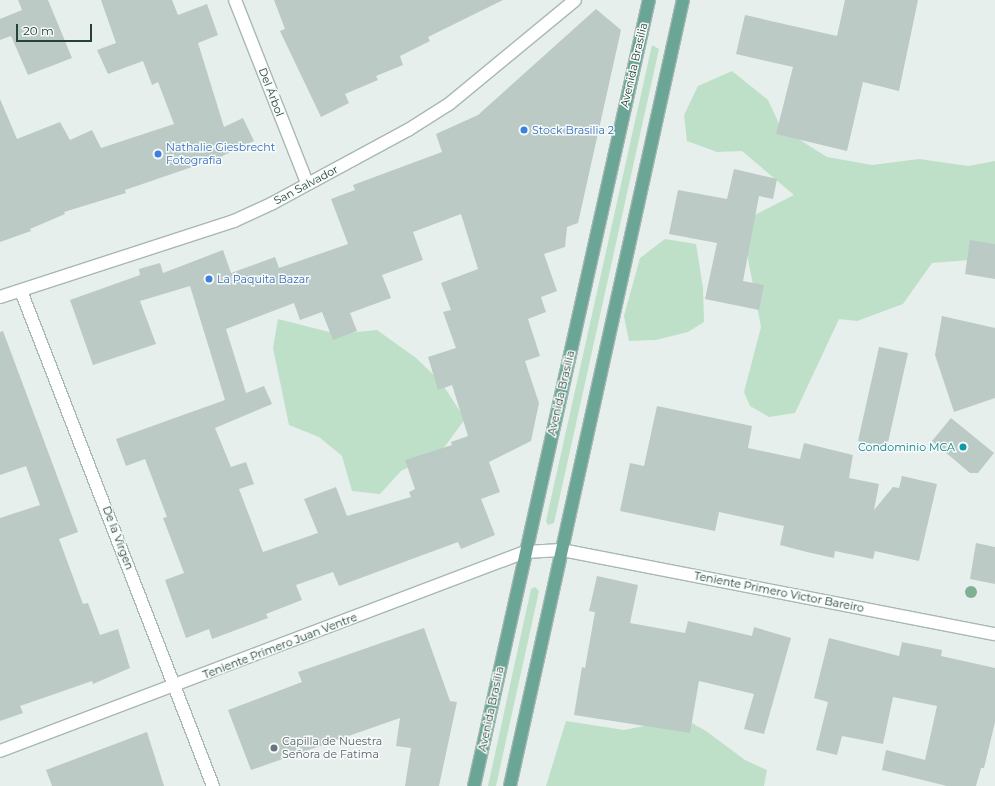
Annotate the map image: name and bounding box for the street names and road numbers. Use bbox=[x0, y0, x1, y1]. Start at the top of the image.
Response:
street label: Avenida Brasilia bbox=[618, 21, 650, 109]
street label: Del Árbol bbox=[256, 66, 286, 118]
street label: San Salvador bbox=[272, 163, 340, 207]
street label: Avenida Brasilia bbox=[545, 349, 577, 437]
street label: De la Virgen bbox=[100, 504, 136, 572]
street label: Teniente Primero Victor Bareiro bbox=[693, 569, 865, 615]
street label: Teniente Primero Juan Ventre bbox=[201, 610, 359, 682]
street label: Avenida Brasilia bbox=[476, 665, 506, 753]

